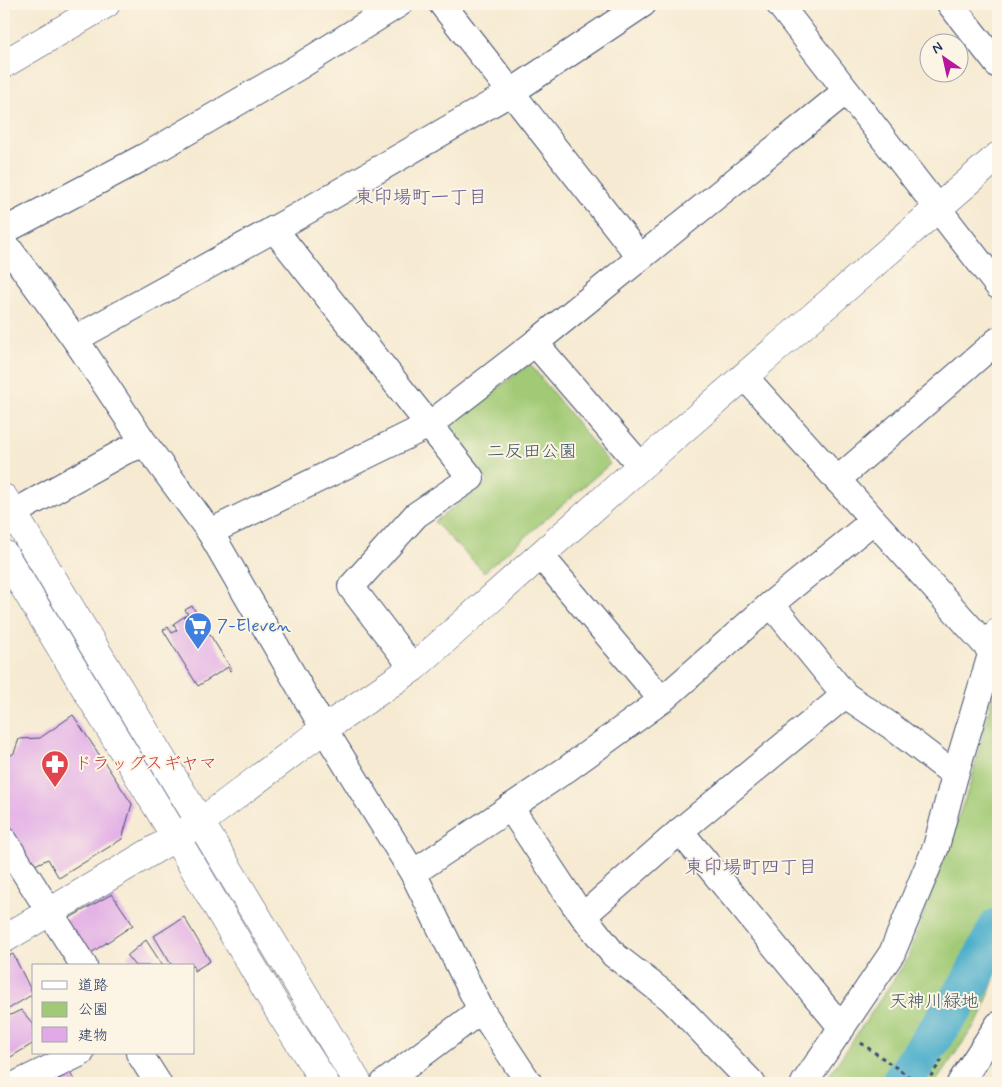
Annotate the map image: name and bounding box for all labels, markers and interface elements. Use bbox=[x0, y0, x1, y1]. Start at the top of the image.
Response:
north arrow bbox=[920, 32, 970, 82]
text: N bbox=[928, 38, 946, 58]
district label: 東印場町一丁目 bbox=[354, 185, 488, 210]
park label: 二反田公園 bbox=[487, 440, 577, 464]
supermarket icon: 7-Eleven bbox=[183, 611, 213, 650]
place label: 7-Eleven bbox=[217, 614, 291, 638]
pharmacy icon: ドラッグスギヤマ bbox=[40, 749, 70, 788]
place label: ドラッグスギヤマ bbox=[74, 752, 217, 776]
district label: 東印場町四丁目 bbox=[684, 855, 818, 880]
legend bbox=[32, 964, 195, 1054]
text: 道路 bbox=[78, 976, 108, 996]
park label: 天神川緑地 bbox=[889, 990, 979, 1014]
text: 公園 bbox=[78, 1000, 108, 1020]
text: 建物 bbox=[78, 1026, 108, 1046]

